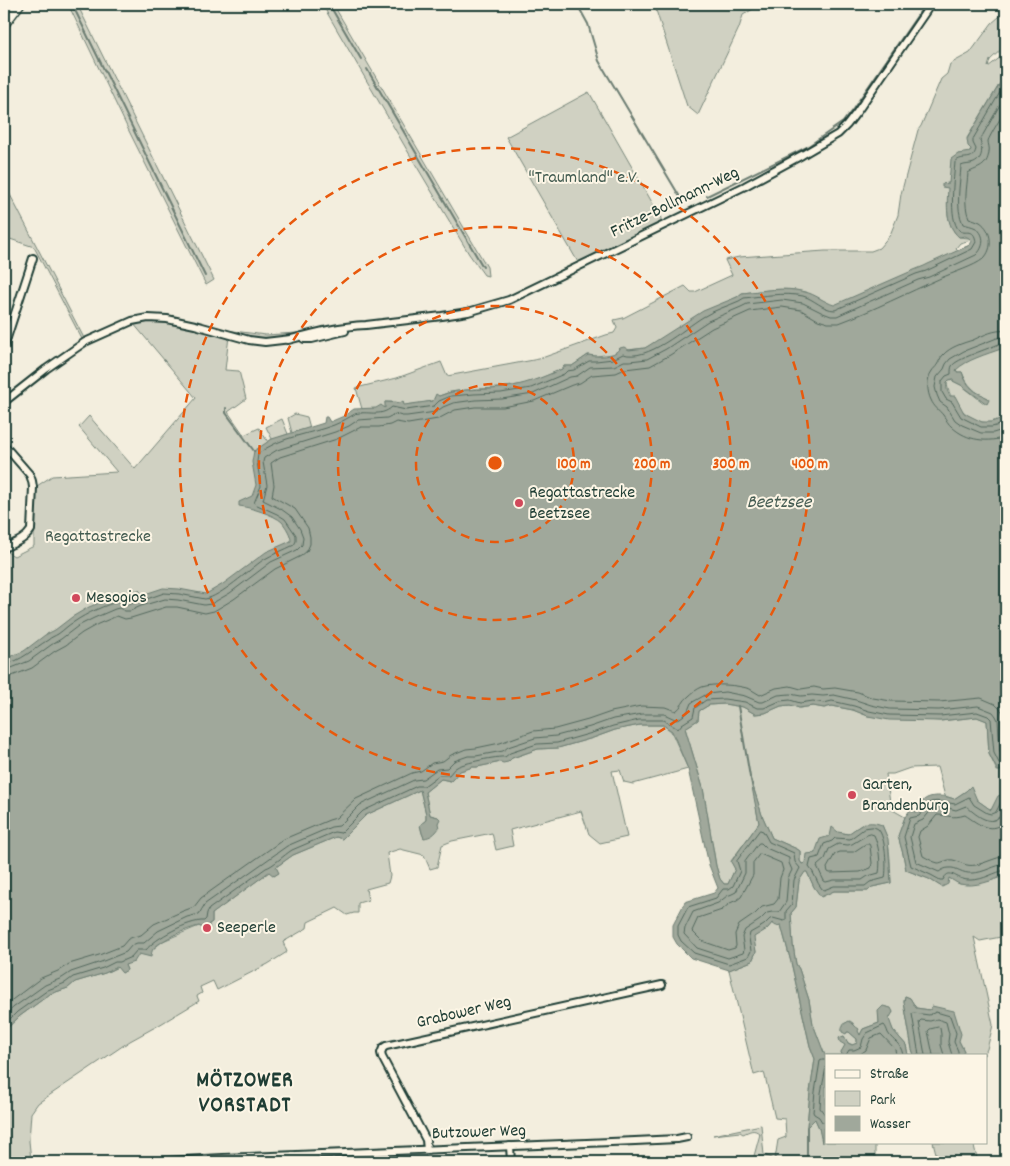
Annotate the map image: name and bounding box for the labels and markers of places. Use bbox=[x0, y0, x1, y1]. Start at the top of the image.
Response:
centre of rings bbox=[486, 454, 504, 472]
place label: Regattastrecke Beetzsee bbox=[529, 481, 635, 527]
marker: Regattastrecke Beetzsee bbox=[513, 497, 525, 509]
place label: Mesogios bbox=[86, 586, 147, 611]
marker: Mesogios bbox=[70, 592, 82, 604]
place label: Garten, Brandenburg bbox=[862, 773, 949, 819]
marker: Garten, Brandenburg bbox=[846, 789, 858, 801]
place label: Seeperle bbox=[217, 916, 276, 941]
marker: Seeperle bbox=[201, 922, 213, 934]

